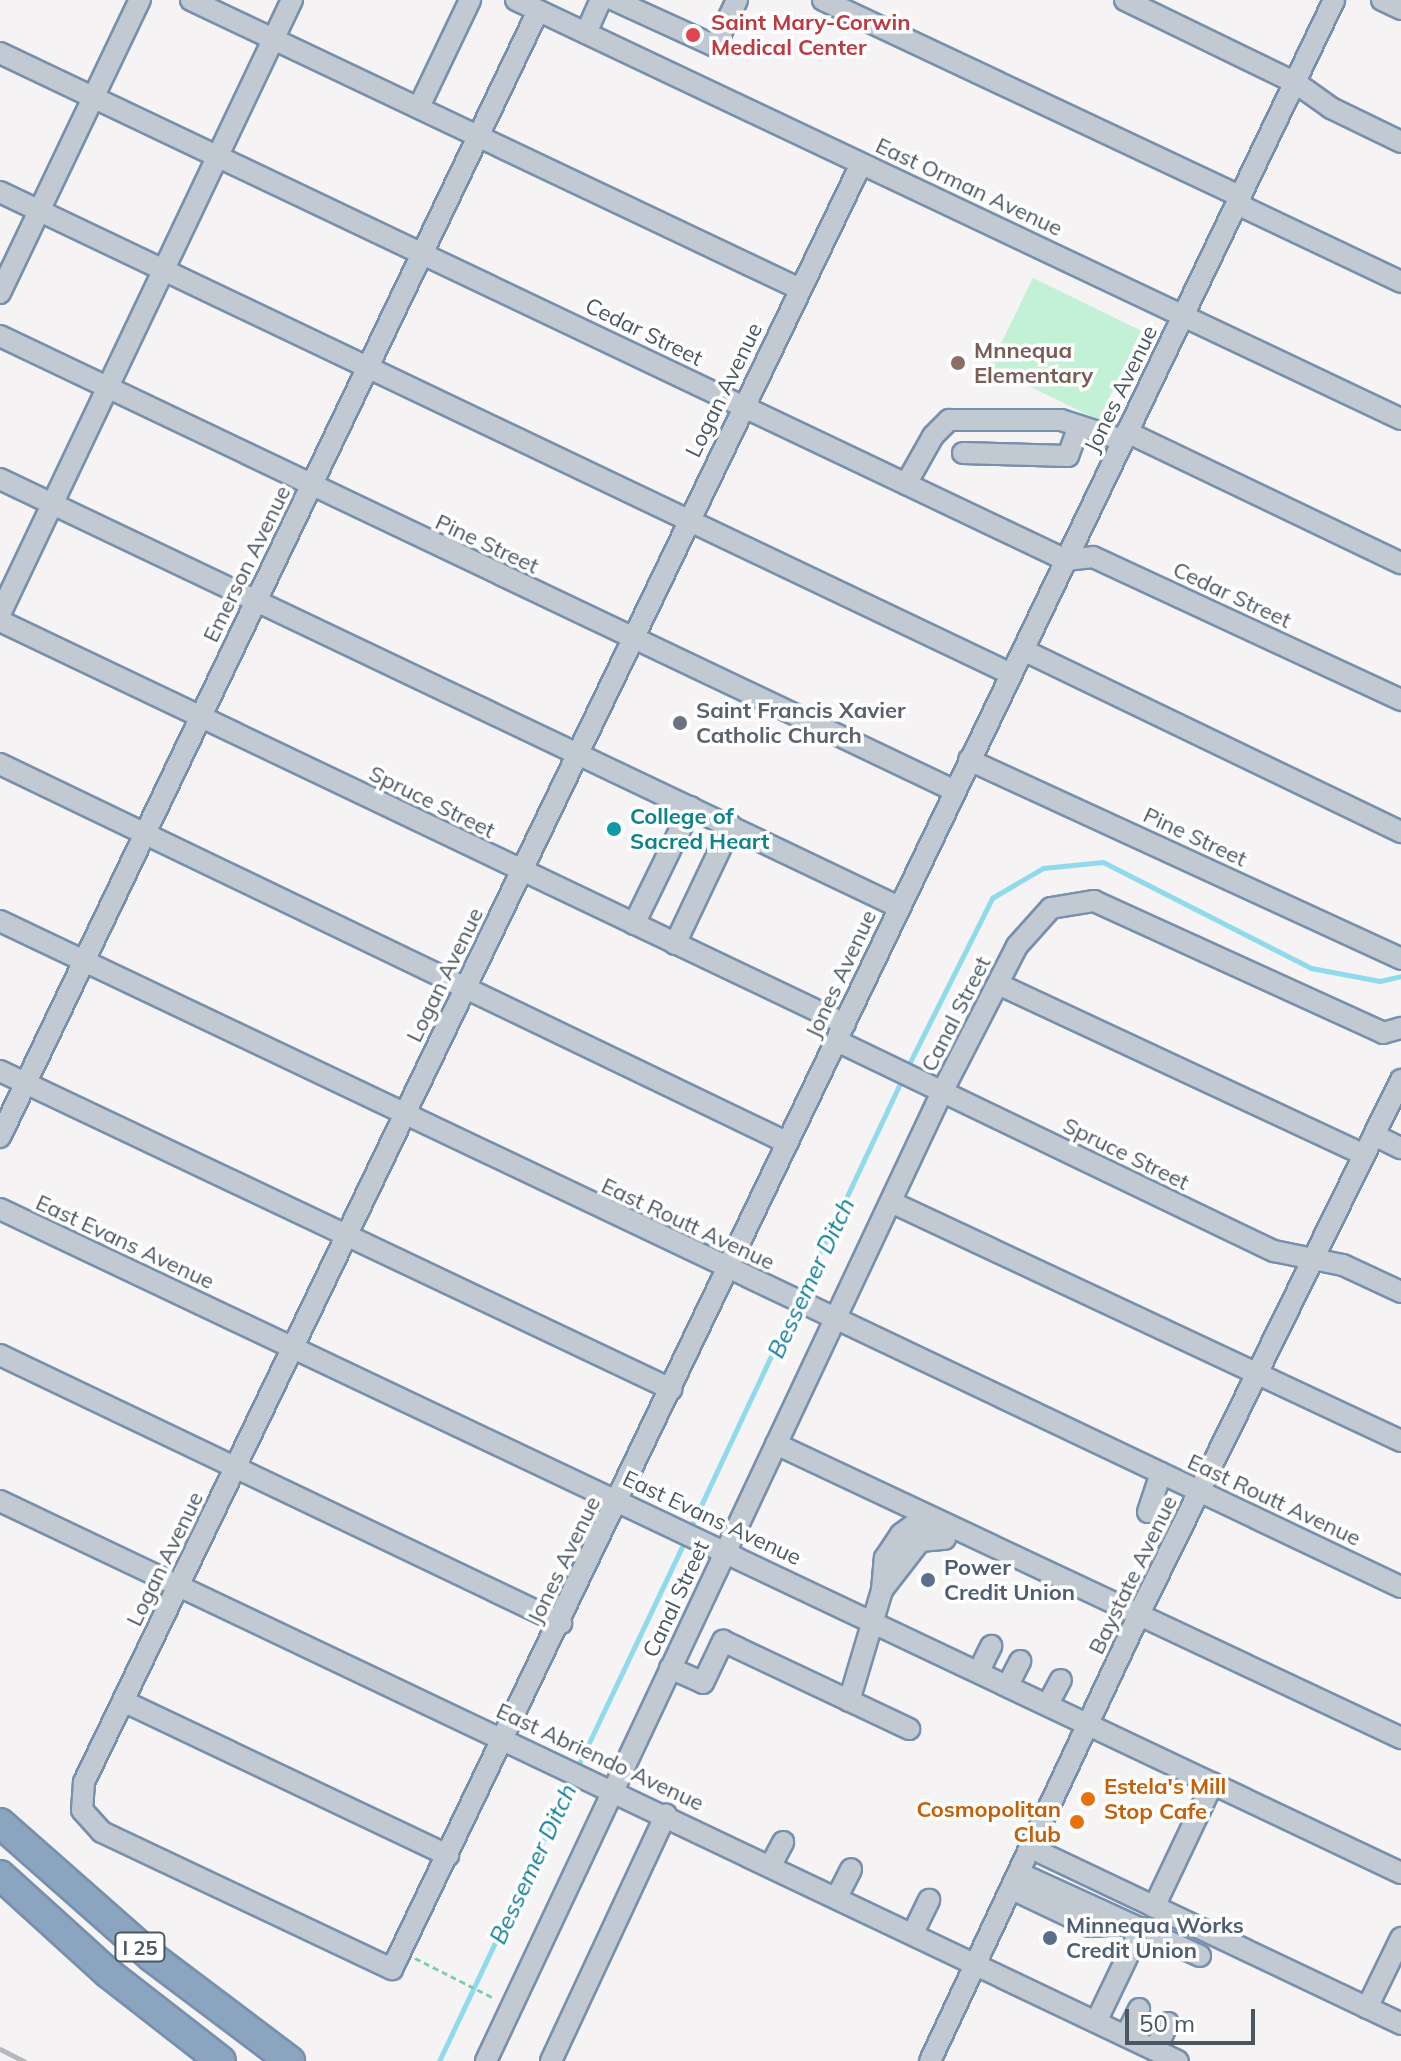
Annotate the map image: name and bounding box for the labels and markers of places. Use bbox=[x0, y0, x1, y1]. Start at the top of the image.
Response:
place label: Saint Mary-Corwin Medical Center bbox=[711, 9, 911, 60]
marker: Saint Mary-Corwin Medical Center bbox=[682, 24, 704, 46]
place label: Mnnequa Elementary bbox=[974, 337, 1093, 388]
marker: Mnnequa Elementary bbox=[949, 354, 967, 372]
place label: Saint Francis Xavier Catholic Church bbox=[696, 697, 906, 748]
marker: Saint Francis Xavier Catholic Church bbox=[671, 714, 689, 732]
place label: College of Sacred Heart bbox=[630, 803, 769, 854]
marker: College of Sacred Heart bbox=[605, 820, 623, 838]
place label: Power Credit Union bbox=[944, 1554, 1075, 1606]
marker: Power Credit Union bbox=[919, 1571, 937, 1589]
place label: Estela's Mill Stop Cafe bbox=[1104, 1773, 1226, 1824]
marker: Estela's Mill Stop Cafe bbox=[1079, 1790, 1097, 1808]
place label: Cosmopolitan Club bbox=[916, 1796, 1061, 1848]
marker: Cosmopolitan Club bbox=[1068, 1813, 1086, 1831]
place label: Minnequa Works Credit Union bbox=[1066, 1912, 1244, 1964]
marker: Minnequa Works Credit Union bbox=[1041, 1929, 1059, 1947]

